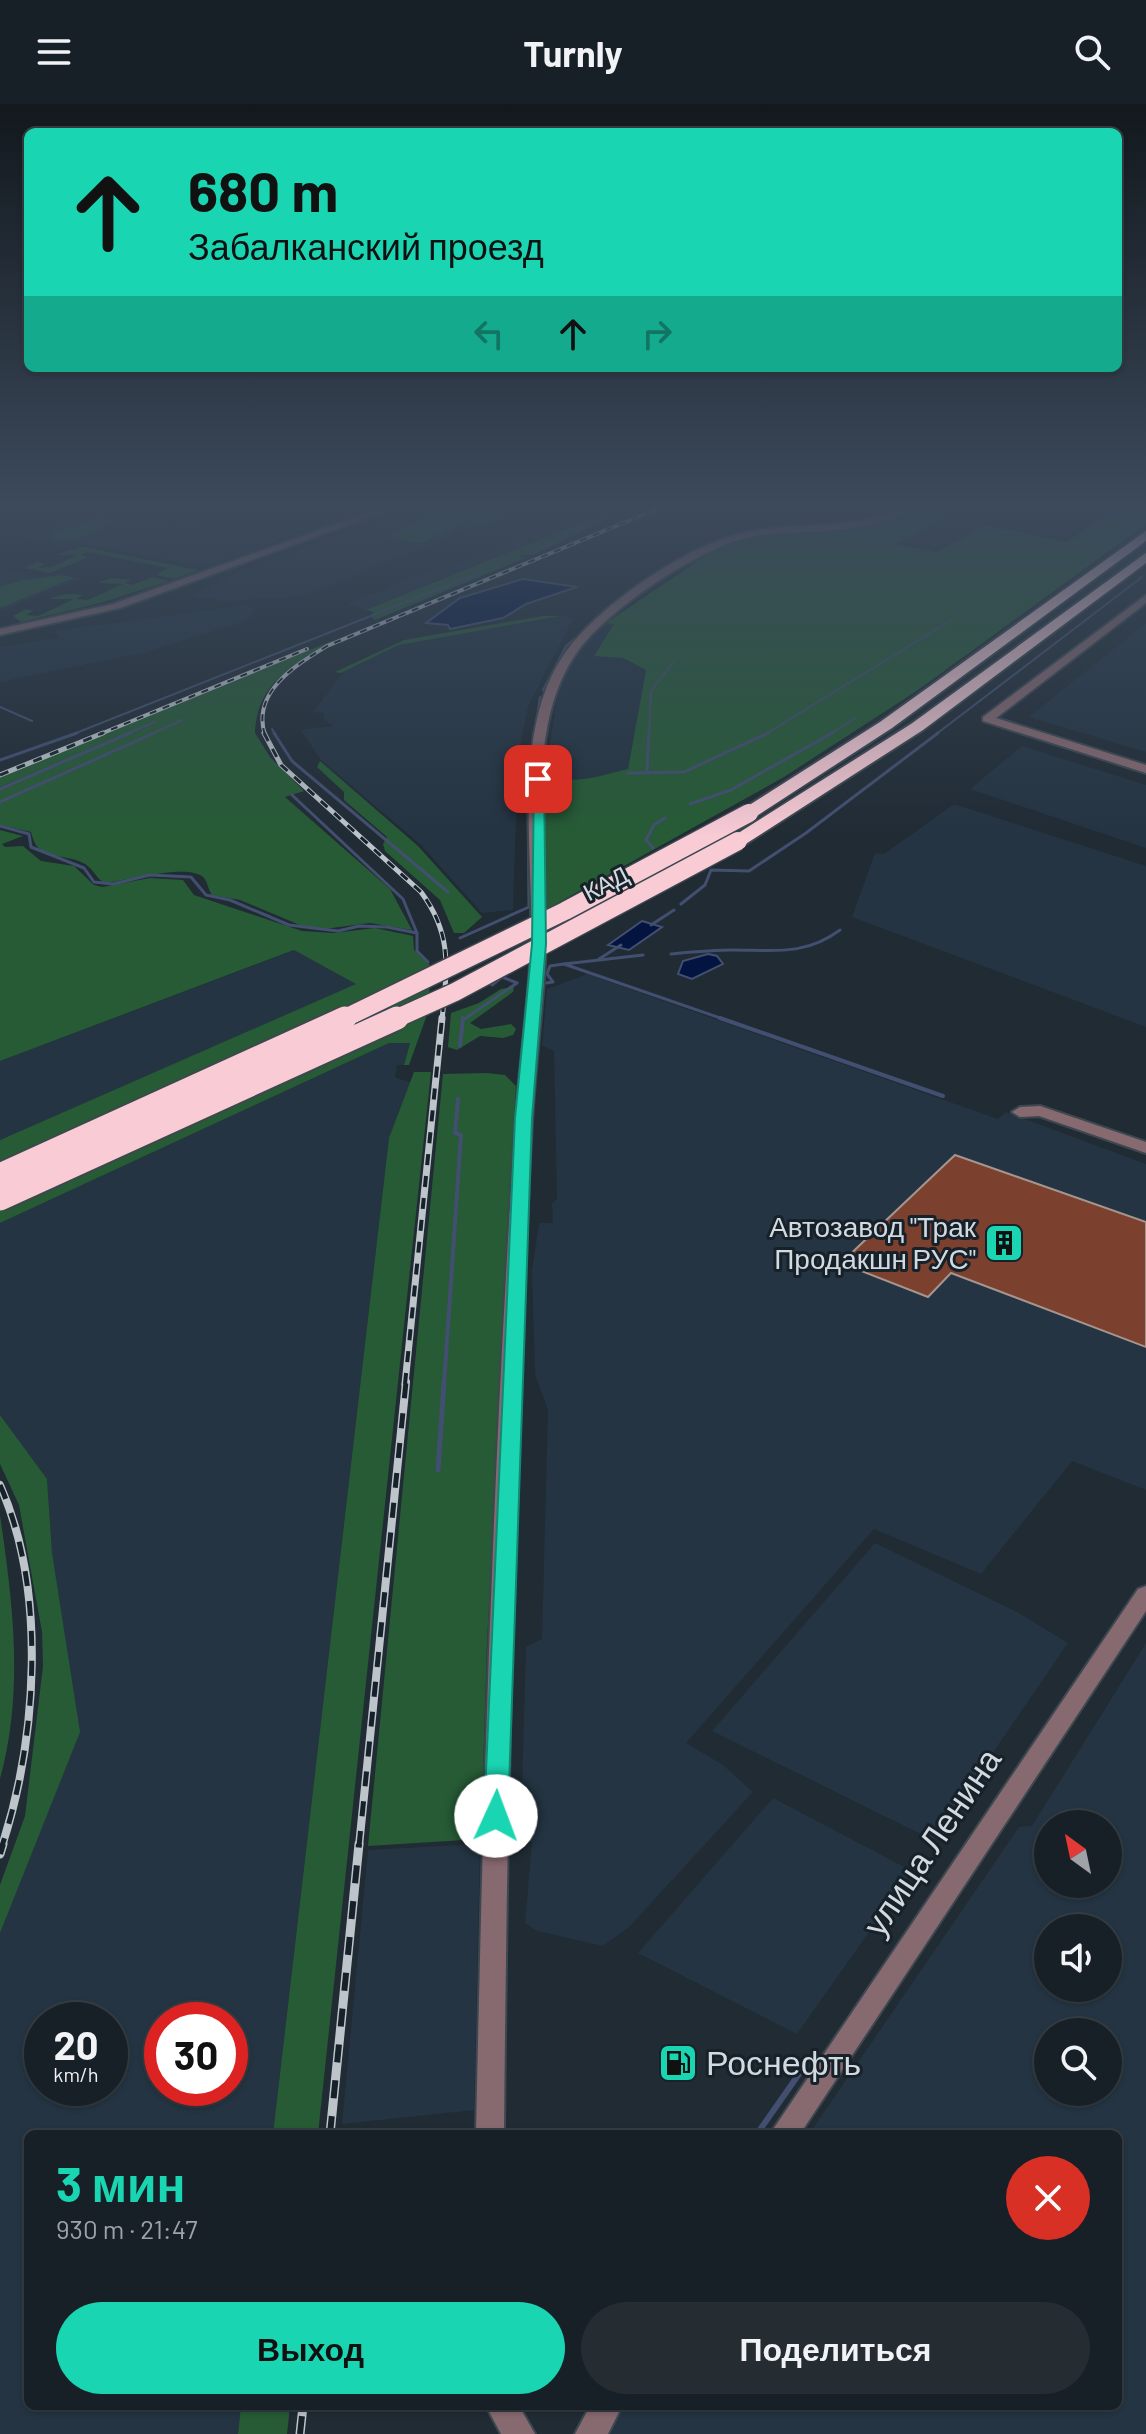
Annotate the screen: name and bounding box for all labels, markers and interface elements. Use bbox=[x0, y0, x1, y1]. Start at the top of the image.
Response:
icon: menu bbox=[32, 30, 76, 74]
icon: search bbox=[1070, 30, 1114, 74]
text: Turnly bbox=[523, 31, 623, 74]
text: 680 m bbox=[188, 156, 338, 223]
icon: ahead bbox=[56, 160, 160, 264]
text: Забалканский проезд bbox=[188, 224, 544, 267]
icon: left bbox=[467, 312, 511, 356]
icon: ahead bbox=[551, 312, 595, 356]
icon: right bbox=[635, 312, 679, 356]
pin bbox=[504, 745, 572, 813]
icon: arrive bbox=[516, 757, 560, 801]
street label: КАД bbox=[578, 859, 633, 906]
place label: Автозавод "Трак Продакшн РУС" bbox=[769, 1209, 977, 1275]
building icon: Автозавод "Трак Продакшн РУС" bbox=[983, 1222, 1025, 1264]
street label: улица Ленина bbox=[853, 1740, 1008, 1943]
position arrow bbox=[454, 1774, 538, 1858]
north arrow bbox=[1034, 1810, 1122, 1898]
map controls bbox=[1034, 1810, 1122, 2106]
button: sound bbox=[1034, 1914, 1122, 2002]
speed limit sign: 30 bbox=[144, 2002, 248, 2106]
button: search bbox=[1034, 2018, 1122, 2106]
text: 20 bbox=[53, 2020, 99, 2068]
place label: Роснефть bbox=[706, 2041, 861, 2082]
fuel station icon: Роснефть bbox=[657, 2042, 699, 2084]
text: km/h bbox=[53, 2062, 99, 2086]
text: 3 мин bbox=[56, 2154, 186, 2212]
button: close bbox=[1006, 2156, 1090, 2240]
text: 930 m · 21:47 bbox=[56, 2213, 198, 2244]
button: Выход bbox=[56, 2302, 565, 2394]
button: Поделиться bbox=[581, 2302, 1090, 2394]

